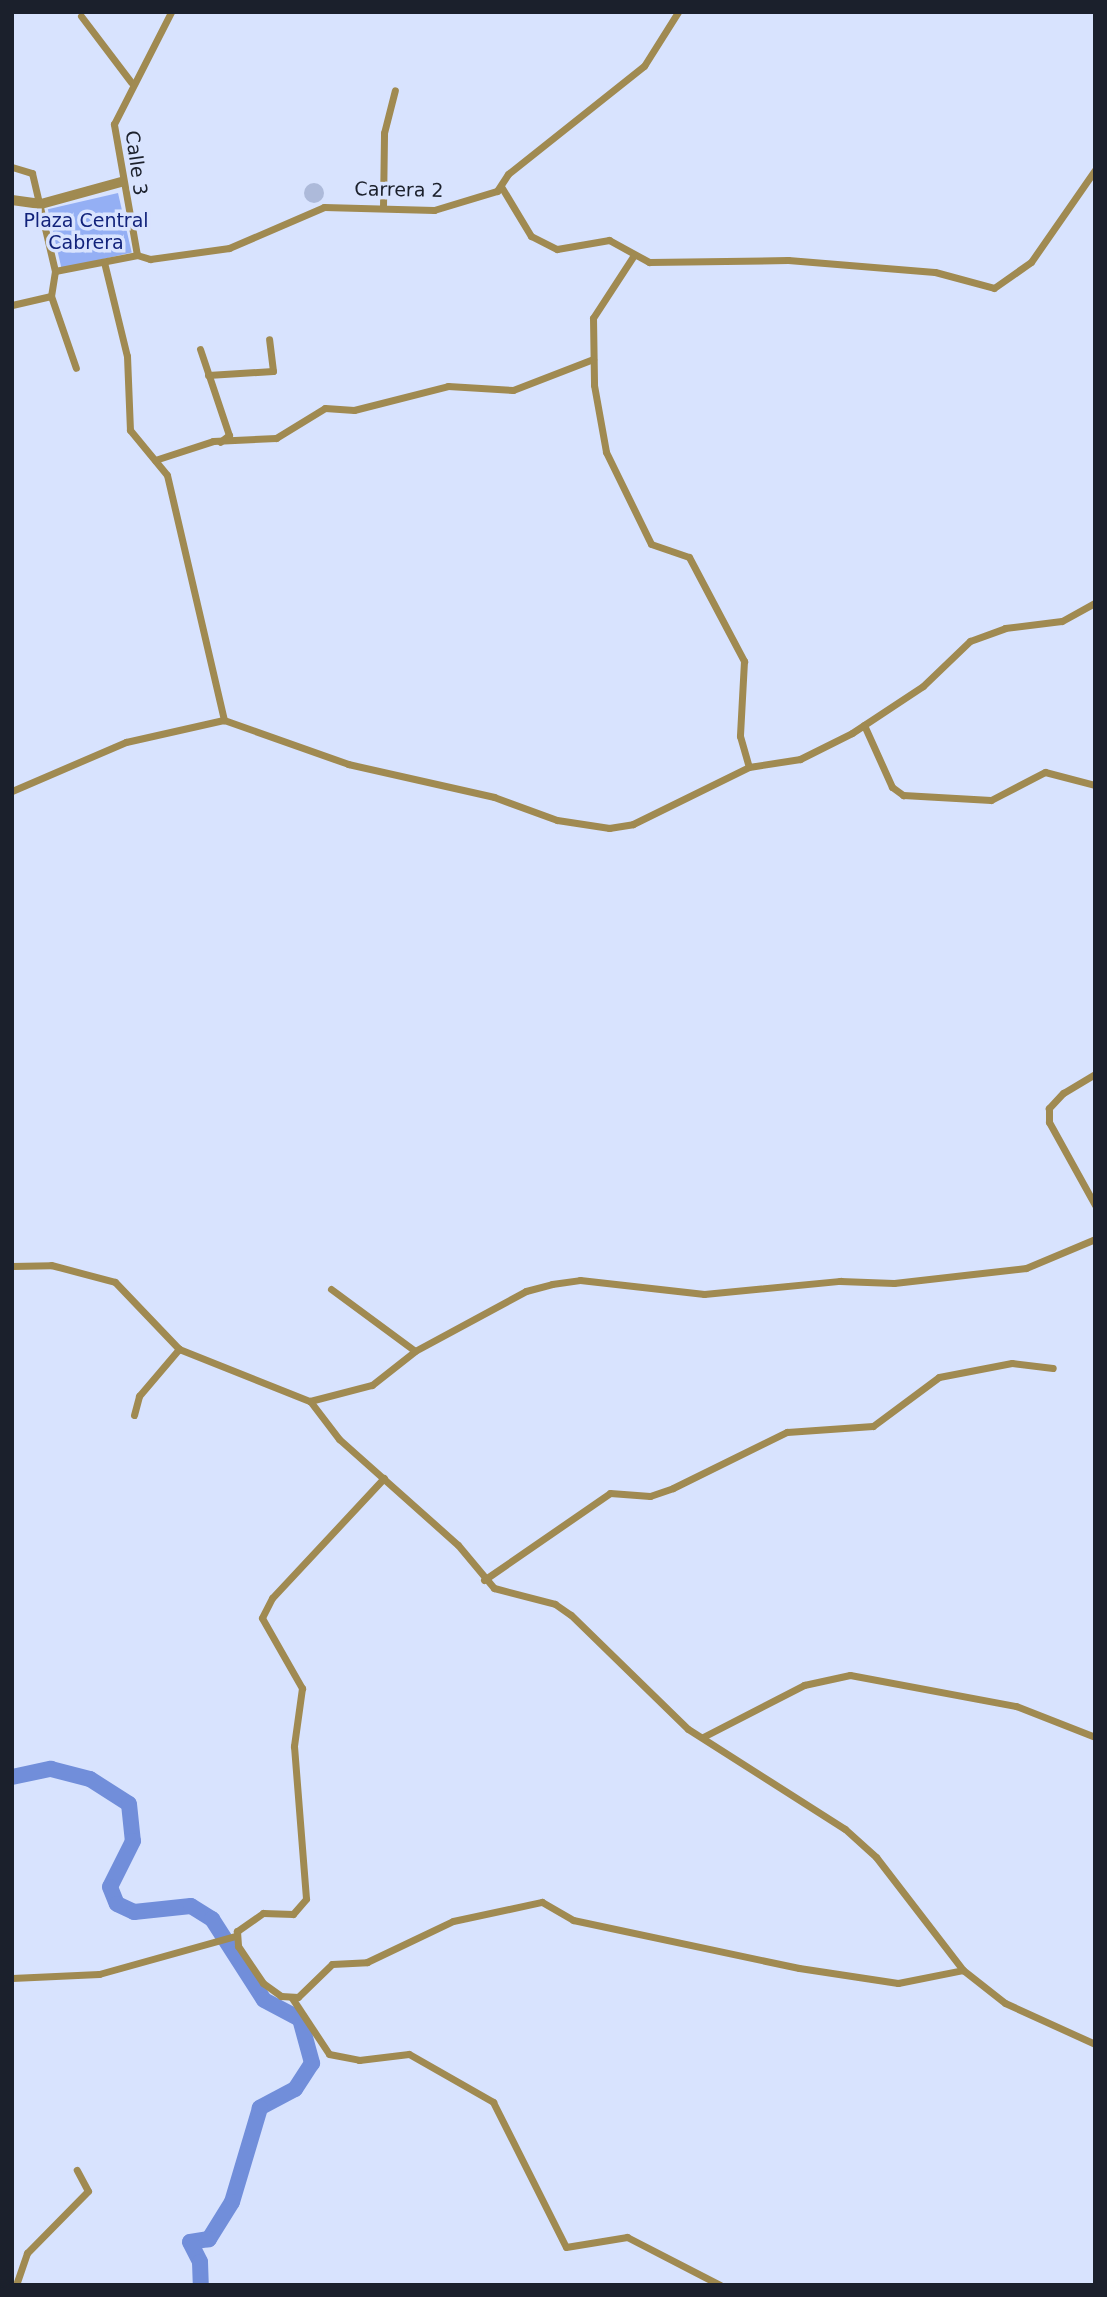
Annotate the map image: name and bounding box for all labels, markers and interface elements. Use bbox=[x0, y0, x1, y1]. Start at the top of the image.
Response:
street label: Calle 3 bbox=[120, 129, 152, 197]
street label: Carrera 2 bbox=[354, 178, 444, 202]
park label: Plaza Central Cabrera bbox=[23, 210, 149, 254]

